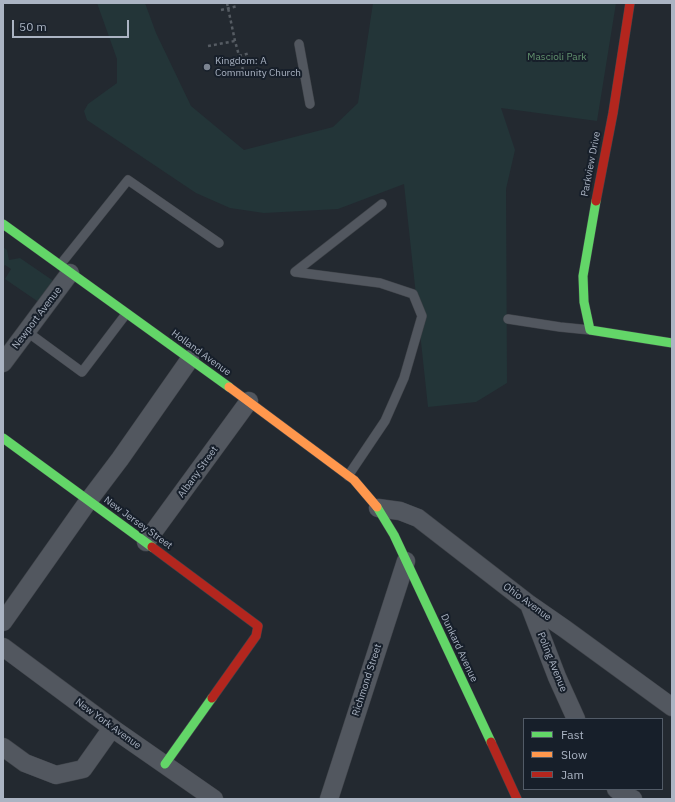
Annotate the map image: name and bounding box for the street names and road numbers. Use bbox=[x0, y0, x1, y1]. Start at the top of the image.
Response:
street label: Parkview Drive bbox=[579, 130, 603, 198]
street label: Newport Avenue bbox=[10, 285, 64, 351]
street label: Holland Avenue bbox=[169, 327, 233, 379]
street label: Albany Street bbox=[175, 444, 221, 500]
street label: New Jersey Street bbox=[101, 494, 175, 552]
street label: Ohio Avenue bbox=[501, 581, 553, 623]
street label: Dunkard Avenue bbox=[438, 612, 480, 684]
street label: Poling Avenue bbox=[535, 630, 569, 694]
street label: Richmond Street bbox=[350, 642, 384, 718]
street label: New York Avenue bbox=[73, 696, 143, 752]

